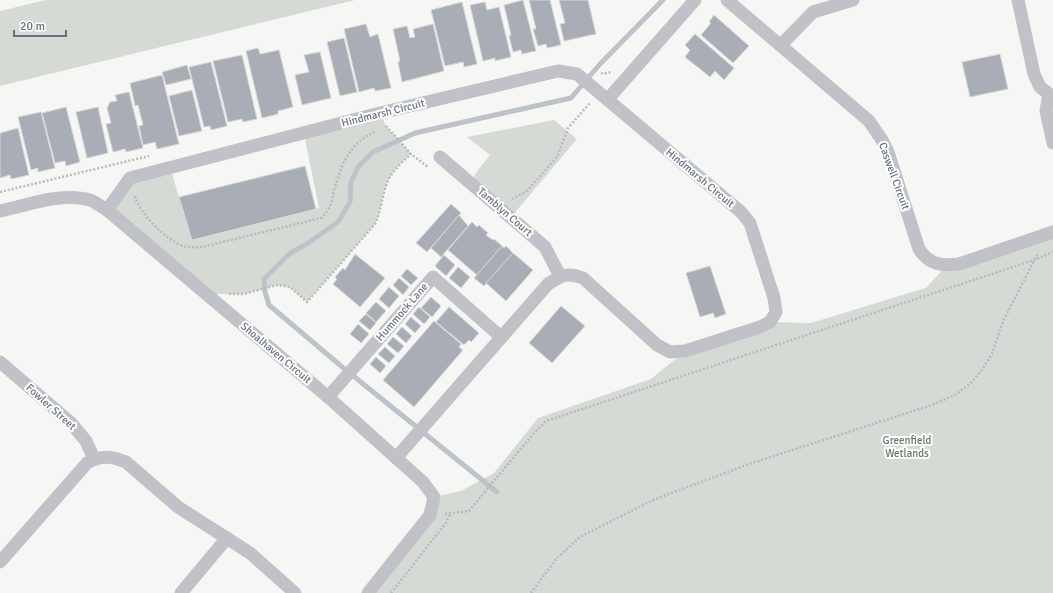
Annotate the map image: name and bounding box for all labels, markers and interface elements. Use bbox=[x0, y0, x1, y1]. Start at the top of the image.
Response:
scale bar bbox=[14, 12, 66, 38]
text: 20 m bbox=[20, 19, 45, 34]
street label: Hindmarsh Circuit bbox=[340, 96, 426, 130]
street label: Caswell Circuit bbox=[876, 141, 912, 211]
street label: Hindmarsh Circuit bbox=[663, 146, 737, 210]
street label: Tamblyn Court bbox=[475, 185, 535, 239]
street label: Hummock Lane bbox=[373, 280, 431, 344]
street label: Shoalhaven Circuit bbox=[238, 320, 314, 386]
street label: Fowler Street bbox=[23, 381, 79, 433]
park label: Greenfield Wetlands bbox=[883, 434, 932, 460]

